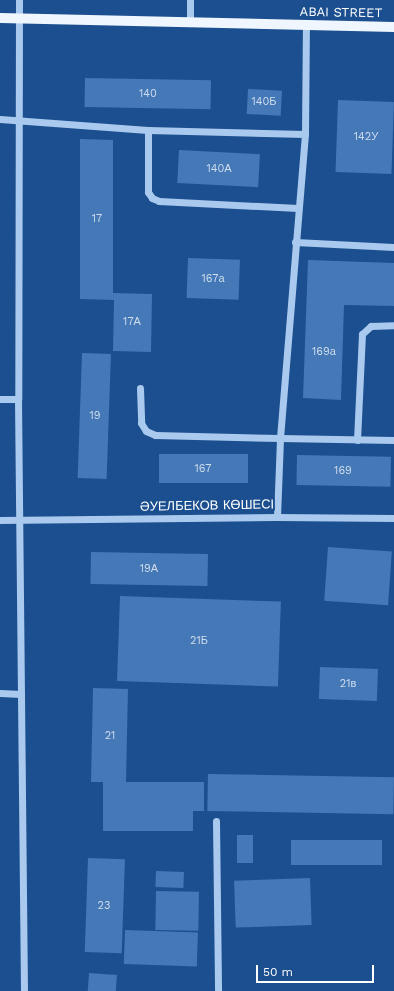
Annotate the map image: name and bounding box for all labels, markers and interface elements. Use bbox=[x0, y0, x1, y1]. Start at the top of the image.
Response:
street label: ABAI STREET bbox=[300, 4, 382, 22]
house number: 140 bbox=[139, 87, 157, 101]
house number: 140Б bbox=[251, 95, 277, 109]
house number: 142У bbox=[354, 130, 378, 144]
house number: 140А bbox=[206, 162, 232, 176]
house number: 17 bbox=[92, 212, 102, 226]
house number: 167а bbox=[201, 272, 225, 286]
house number: 17А bbox=[123, 315, 141, 329]
house number: 169а bbox=[312, 345, 336, 359]
house number: 19 bbox=[89, 409, 101, 423]
house number: 167 bbox=[194, 462, 212, 476]
house number: 169 bbox=[334, 464, 352, 478]
street label: ӘУЕЛБЕКОВ КӨШЕСІ bbox=[140, 497, 274, 515]
house number: 19А bbox=[140, 562, 158, 576]
house number: 21Б bbox=[190, 634, 208, 648]
house number: 21в bbox=[340, 677, 356, 691]
house number: 21 bbox=[105, 729, 115, 743]
house number: 23 bbox=[98, 899, 110, 913]
scale bar bbox=[258, 957, 376, 983]
text: 50 m bbox=[263, 965, 293, 979]

